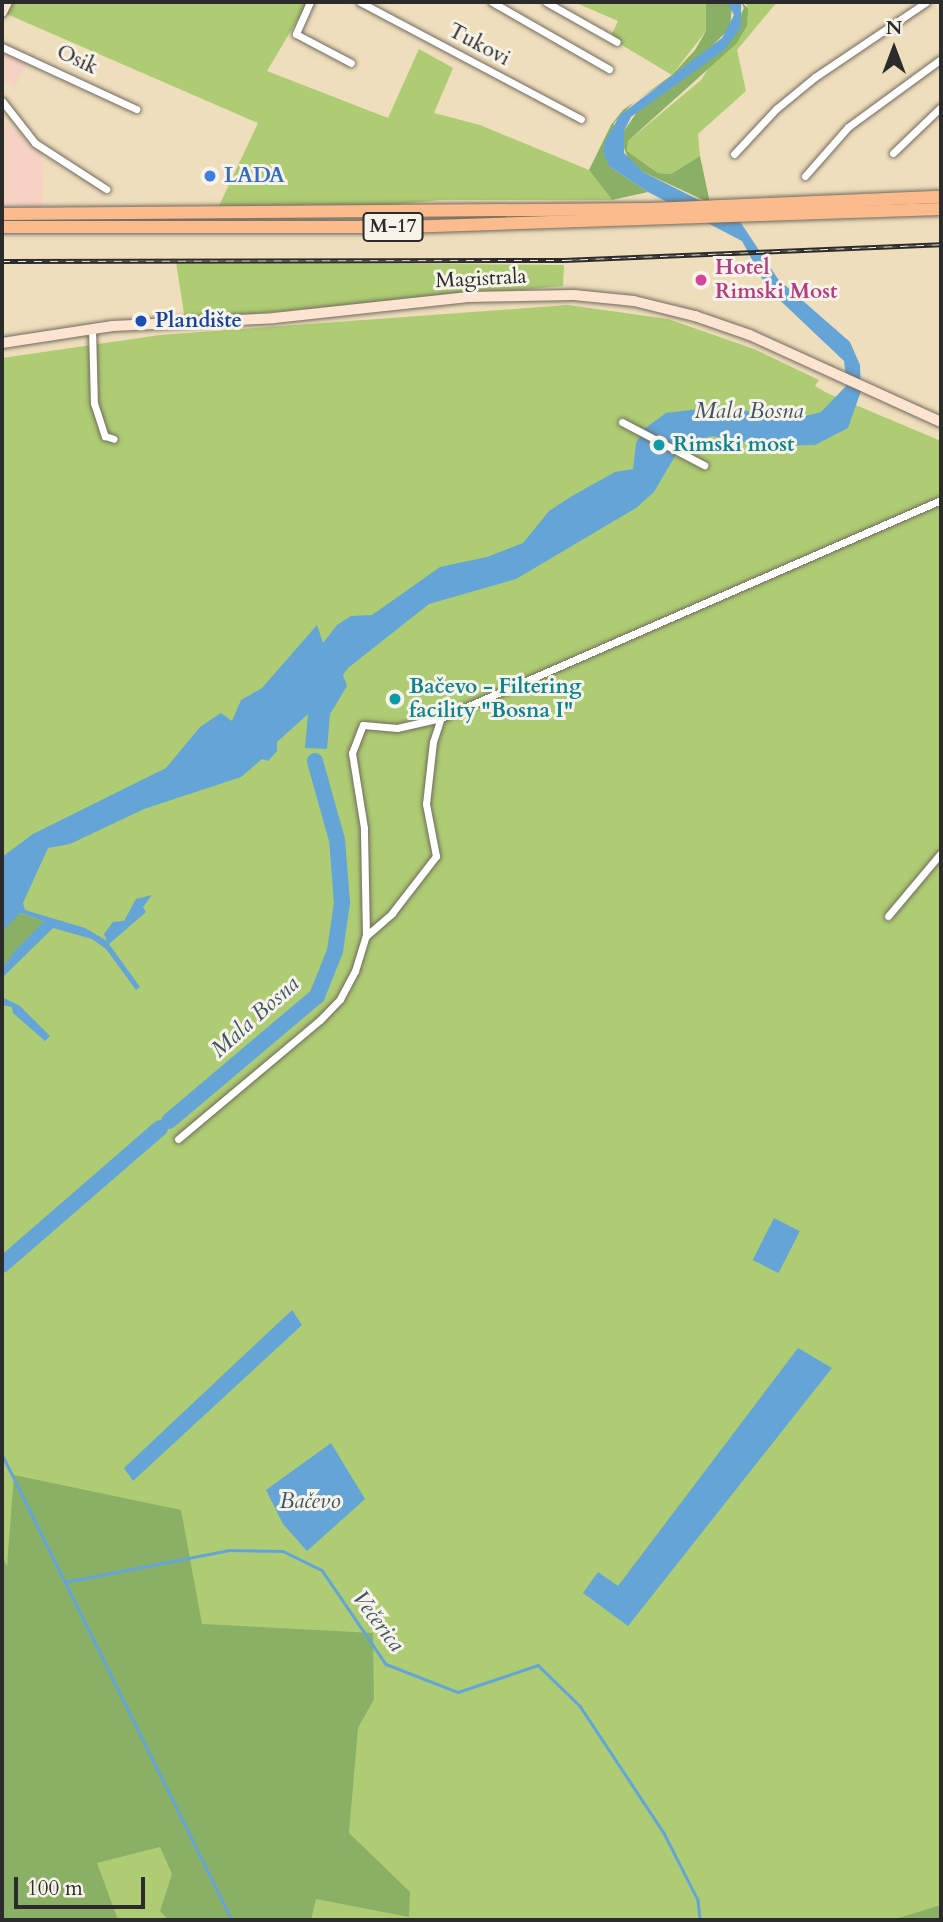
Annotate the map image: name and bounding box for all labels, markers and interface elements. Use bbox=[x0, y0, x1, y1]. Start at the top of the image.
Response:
north arrow bbox=[859, 14, 929, 84]
text: N bbox=[886, 15, 902, 41]
street label: Tukovi bbox=[444, 18, 514, 72]
street label: Osik bbox=[52, 40, 102, 80]
place label: LADA bbox=[224, 163, 285, 189]
marker: LADA bbox=[202, 168, 218, 184]
road number: M-17 bbox=[362, 212, 424, 243]
place label: Hotel Rimski Most bbox=[715, 255, 838, 305]
street label: Magistrala bbox=[435, 264, 527, 294]
marker: Hotel Rimski Most bbox=[693, 272, 709, 288]
place label: Plandište bbox=[155, 308, 242, 334]
marker: Plandište bbox=[133, 313, 149, 329]
water label: Mala Bosna bbox=[694, 397, 804, 425]
place label: Rimski most bbox=[673, 432, 794, 458]
marker: Rimski most bbox=[651, 437, 667, 453]
place label: Bačevo - Filtering facility "Bosna I" bbox=[409, 674, 581, 724]
marker: Bačevo - Filtering facility "Bosna I" bbox=[387, 691, 403, 707]
water label: Mala Bosna bbox=[205, 970, 305, 1064]
water label: Bačevo bbox=[279, 1487, 341, 1515]
water label: Večerica bbox=[346, 1585, 410, 1657]
scale bar bbox=[18, 1862, 149, 1906]
text: 100 m bbox=[27, 1874, 83, 1903]

